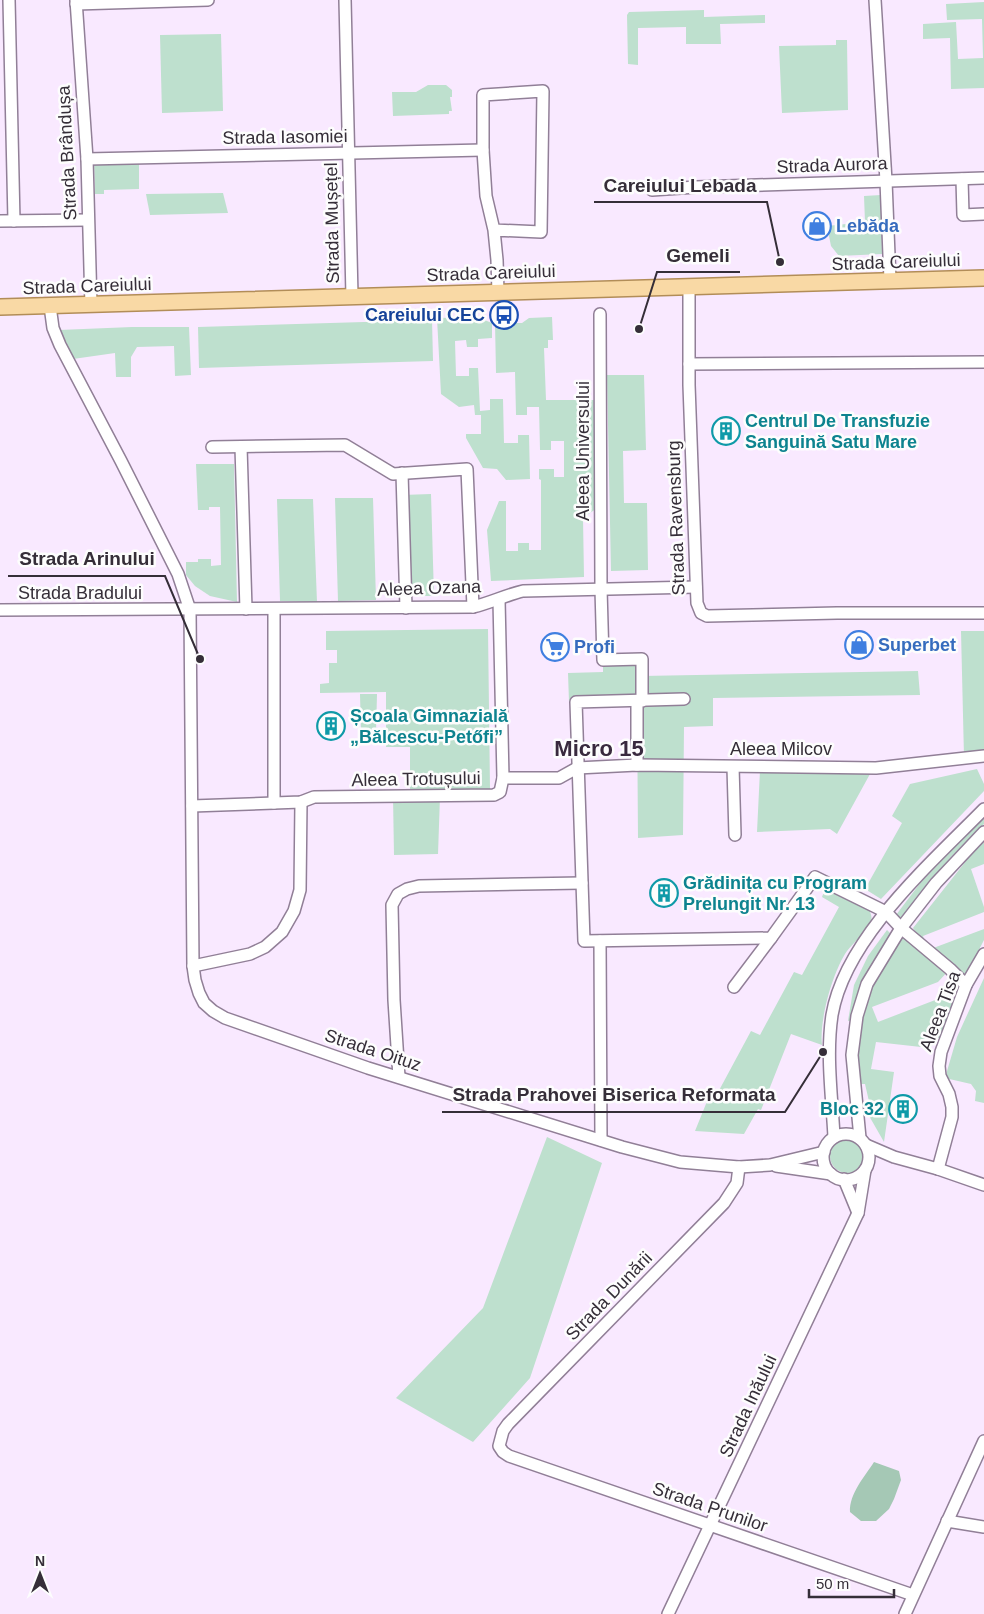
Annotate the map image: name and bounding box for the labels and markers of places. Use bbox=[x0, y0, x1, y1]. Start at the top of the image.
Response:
callout: Careiului Lebada bbox=[594, 168, 767, 202]
shop icon: Lebăda bbox=[802, 211, 832, 241]
place label: Lebăda bbox=[836, 216, 900, 236]
callout: Gemeli bbox=[657, 238, 740, 272]
bus stop icon: Careiului CEC bbox=[489, 300, 519, 330]
place label: Careiului CEC bbox=[365, 305, 485, 325]
place label: Centrul De Transfuzie Sanguină Satu Mare bbox=[745, 411, 930, 452]
building icon: Centrul De Transfuzie Sanguină Satu Mare bbox=[711, 416, 741, 446]
callout: Strada Arinului bbox=[8, 542, 165, 576]
shop icon: Superbet bbox=[844, 630, 874, 660]
supermarket icon: Profi bbox=[540, 632, 570, 662]
place label: Superbet bbox=[878, 635, 956, 655]
place label: Profi bbox=[574, 637, 615, 657]
place label: Școala Gimnazială „Bălcescu-Petőfi” bbox=[350, 706, 509, 747]
building icon: Școala Gimnazială „Bălcescu-Petőfi” bbox=[316, 711, 346, 741]
place label: Grădinița cu Program Prelungit Nr. 13 bbox=[683, 873, 867, 914]
building icon: Grădinița cu Program Prelungit Nr. 13 bbox=[649, 878, 679, 908]
callout: Strada Prahovei Biserica Reformata bbox=[442, 1078, 785, 1112]
building icon: Bloc 32 bbox=[888, 1094, 918, 1124]
place label: Bloc 32 bbox=[820, 1099, 884, 1119]

